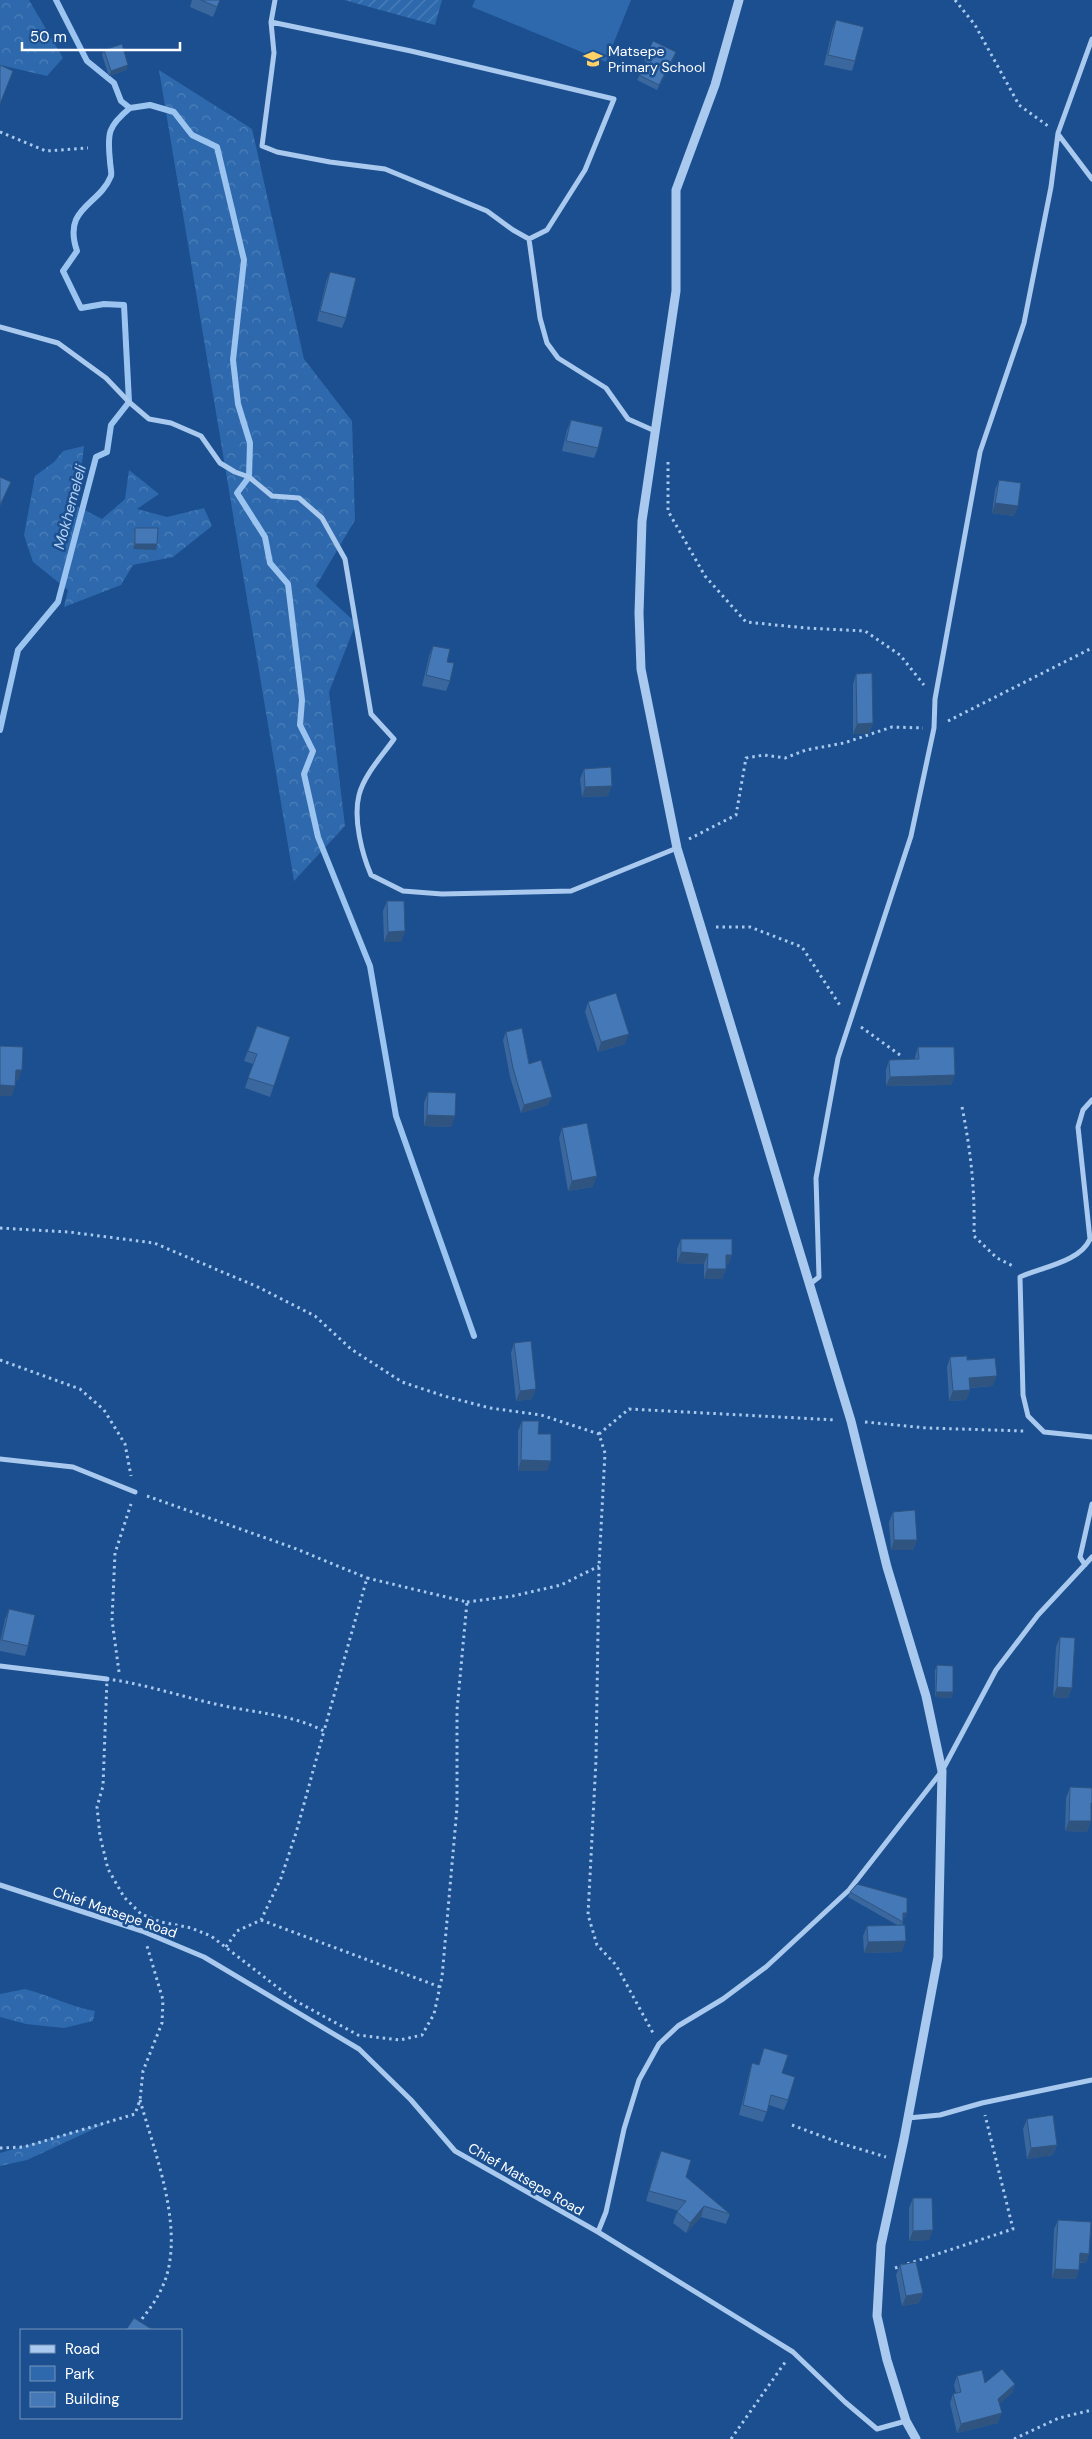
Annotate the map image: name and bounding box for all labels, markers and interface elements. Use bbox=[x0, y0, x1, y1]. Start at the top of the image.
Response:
scale bar bbox=[22, 20, 180, 52]
text: 50 m bbox=[30, 27, 67, 47]
place label: Matsepe Primary School bbox=[608, 42, 705, 76]
school or university icon: Matsepe Primary School bbox=[582, 48, 604, 70]
water label: Mokhemeleli bbox=[49, 462, 91, 552]
street label: Chief Matsepe Road bbox=[50, 1882, 180, 1942]
street label: Chief Matsepe Road bbox=[465, 2139, 587, 2219]
legend bbox=[20, 2329, 182, 2419]
text: Road bbox=[65, 2339, 100, 2359]
text: Park bbox=[65, 2364, 95, 2384]
text: Building bbox=[65, 2389, 120, 2409]

